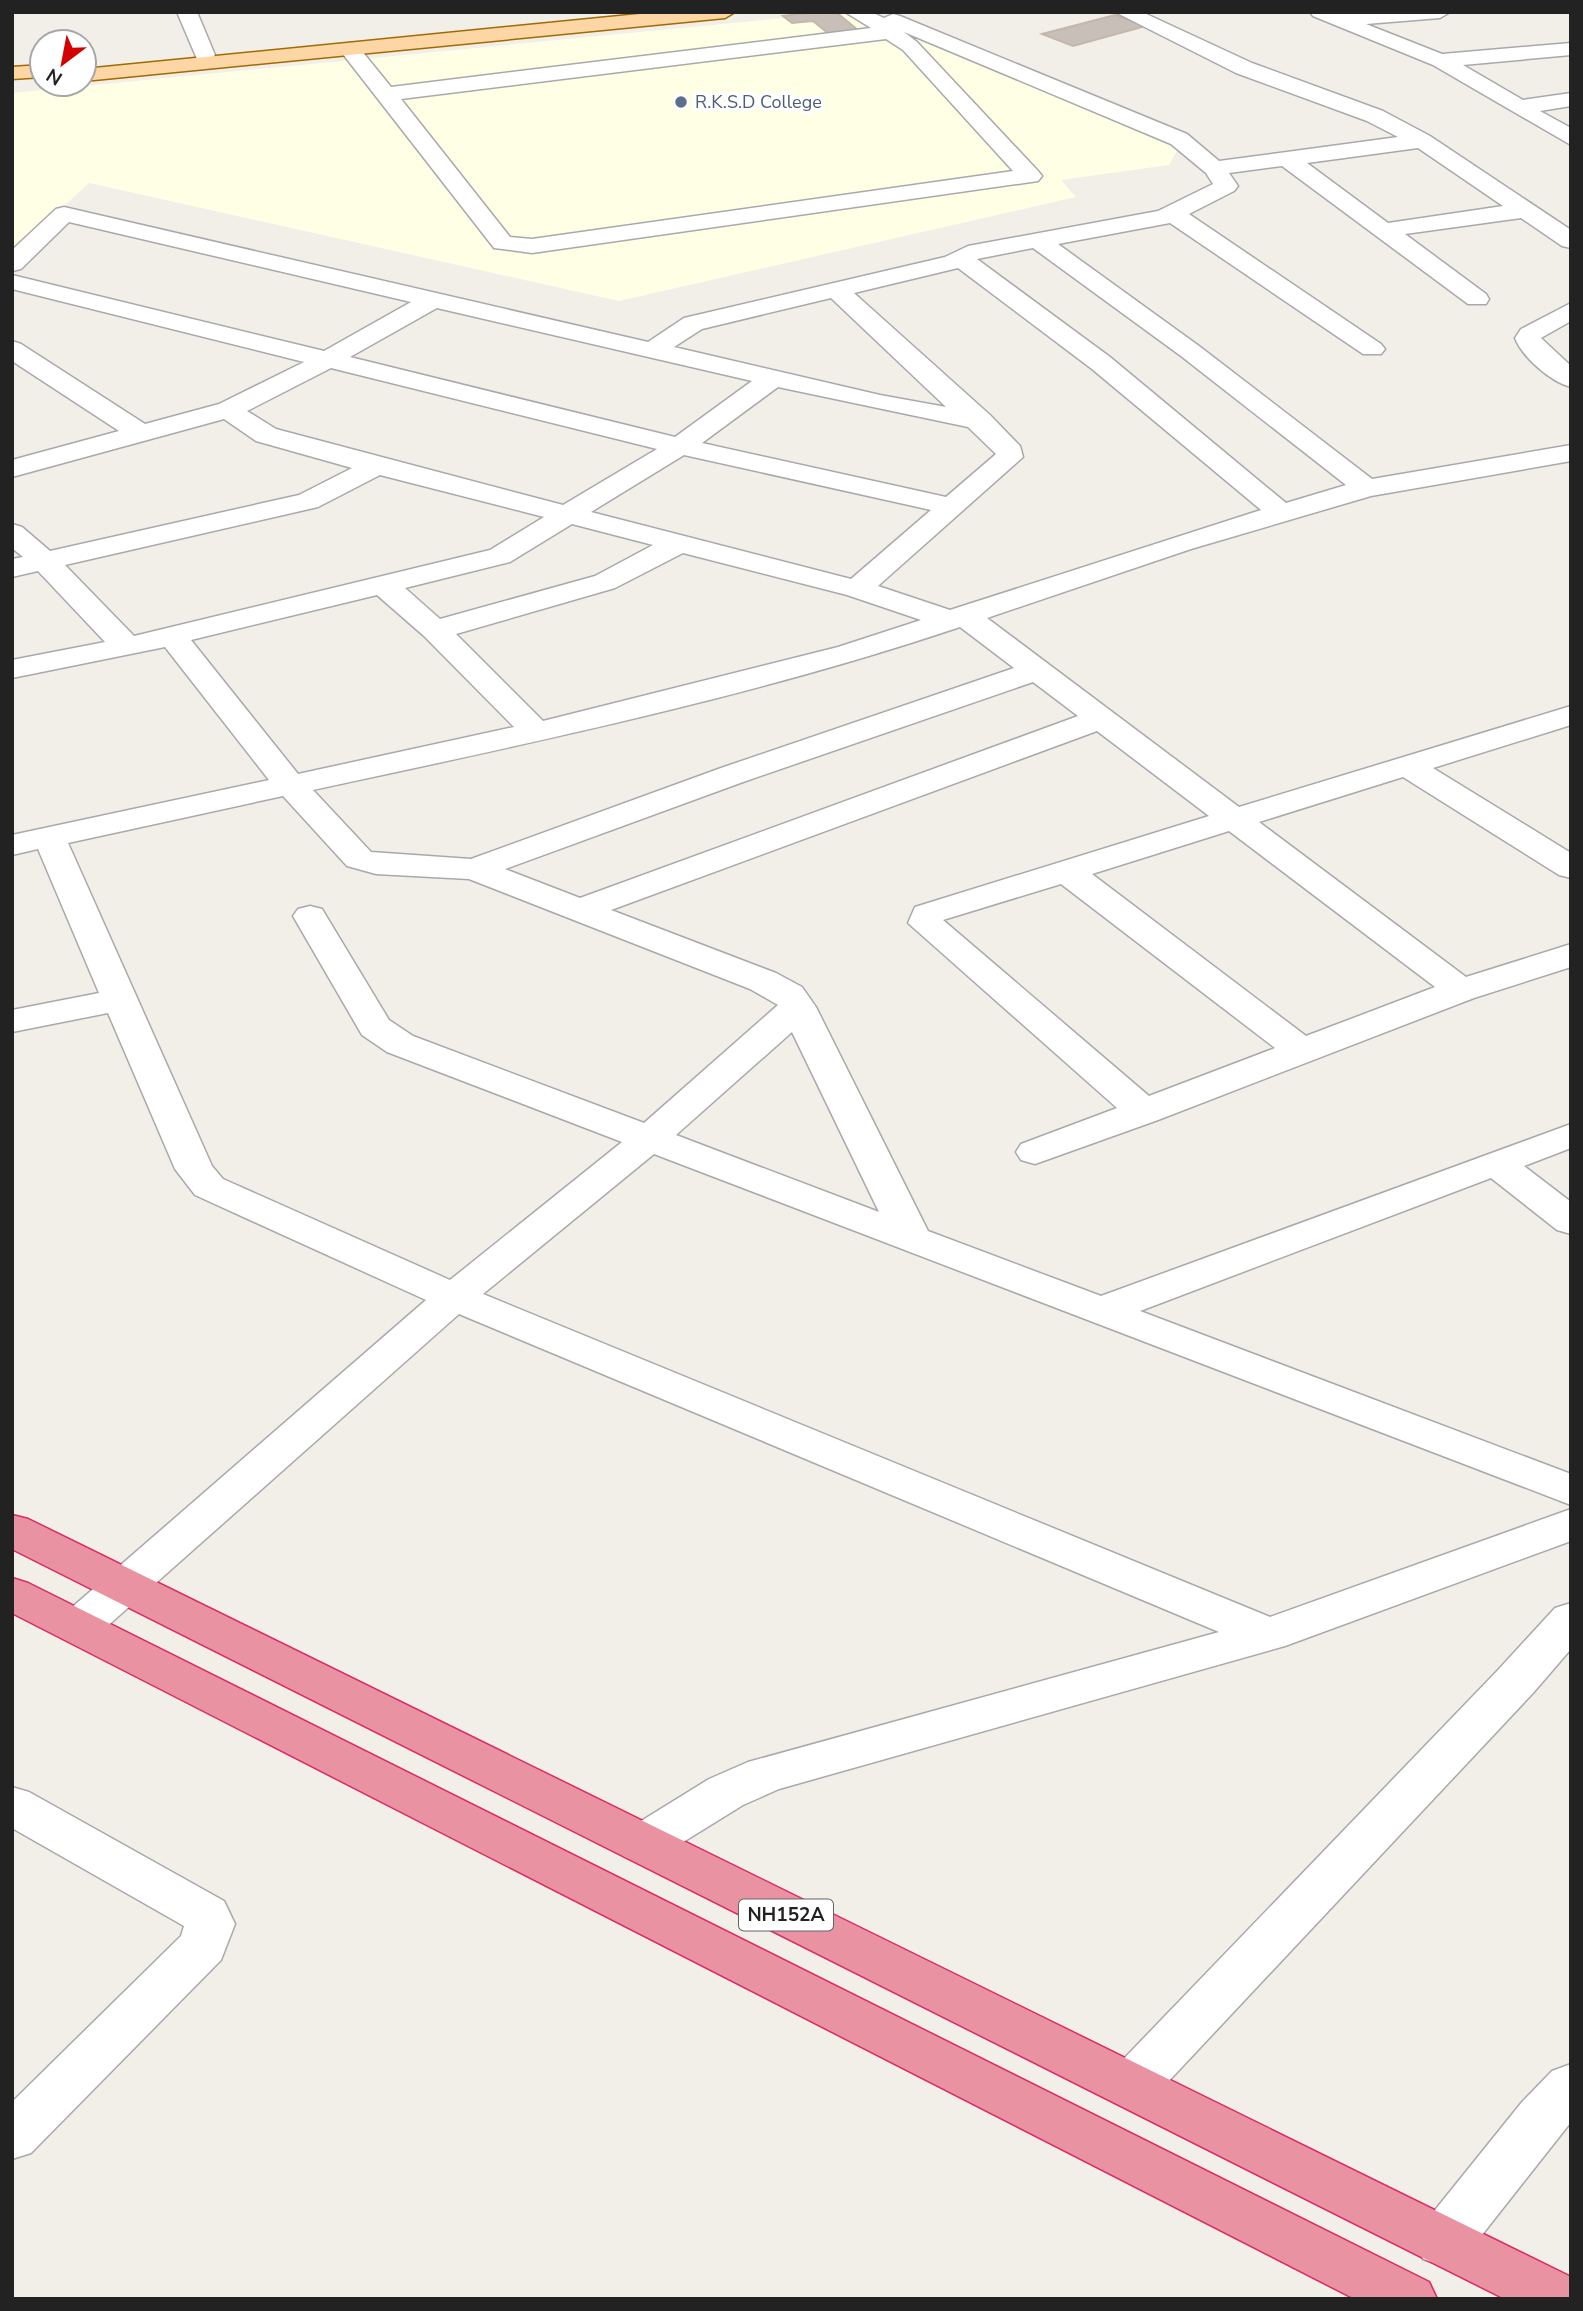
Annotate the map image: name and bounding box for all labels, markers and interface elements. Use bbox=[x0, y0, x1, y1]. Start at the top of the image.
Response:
north arrow bbox=[28, 28, 98, 98]
text: N bbox=[42, 62, 67, 91]
place label: R.K.S.D College bbox=[695, 90, 822, 114]
marker: R.K.S.D College bbox=[673, 94, 689, 110]
road number: NH152A bbox=[739, 1899, 833, 1930]

